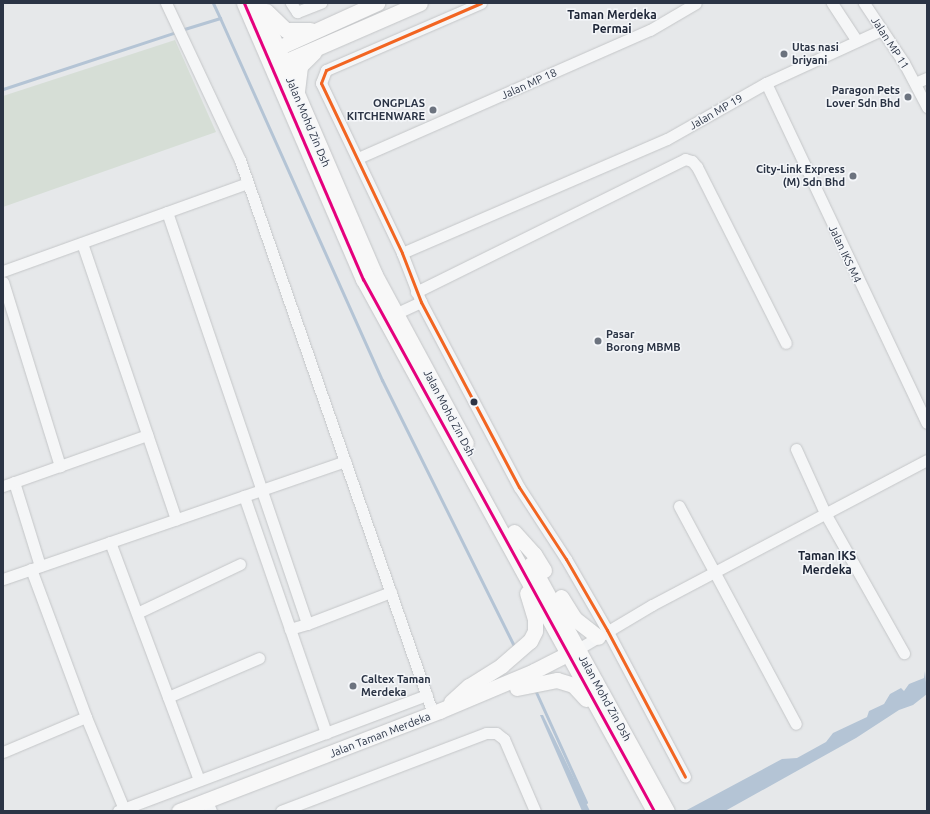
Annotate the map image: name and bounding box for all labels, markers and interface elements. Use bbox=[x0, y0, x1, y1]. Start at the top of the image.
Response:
district label: Taman Merdeka Permai bbox=[567, 8, 657, 36]
street label: Jalan MP 11 bbox=[868, 14, 912, 72]
place label: Utas nasi briyani bbox=[792, 41, 839, 67]
marker: Utas nasi briyani bbox=[779, 49, 789, 59]
street label: Jalan MP 18 bbox=[499, 66, 559, 102]
street label: Jalan Mohd Zin Dsh bbox=[283, 75, 333, 169]
place label: Paragon Pets Lover Sdn Bhd bbox=[826, 84, 900, 110]
street label: Jalan MP 19 bbox=[687, 91, 745, 133]
marker: Paragon Pets Lover Sdn Bhd bbox=[903, 92, 913, 102]
place label: ONGPLAS KITCHENWARE bbox=[347, 97, 425, 123]
marker: ONGPLAS KITCHENWARE bbox=[428, 105, 438, 115]
place label: City-Link Express (M) Sdn Bhd bbox=[756, 163, 845, 189]
marker: City-Link Express (M) Sdn Bhd bbox=[848, 171, 858, 181]
street label: Jalan IKS M4 bbox=[826, 223, 864, 285]
place label: Pasar Borong MBMB bbox=[606, 328, 681, 354]
marker: Pasar Borong MBMB bbox=[593, 336, 603, 346]
street label: Jalan Mohd Zin Dsh bbox=[421, 367, 477, 459]
unlabelled marker bbox=[469, 397, 479, 407]
district label: Taman IKS Merdeka bbox=[798, 549, 856, 577]
street label: Jalan Mohd Zin Dsh bbox=[576, 653, 634, 743]
place label: Caltex Taman Merdeka bbox=[361, 673, 431, 699]
marker: Caltex Taman Merdeka bbox=[348, 681, 358, 691]
street label: Jalan Taman Merdeka bbox=[328, 710, 432, 760]

